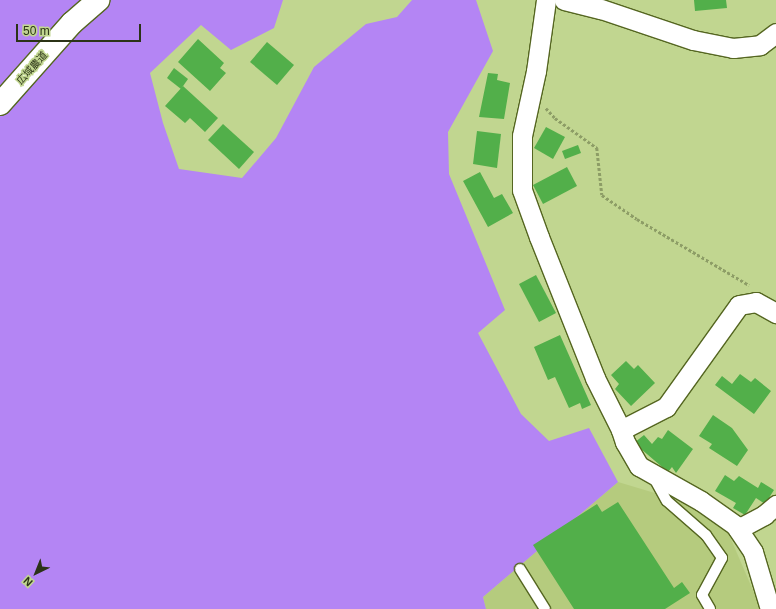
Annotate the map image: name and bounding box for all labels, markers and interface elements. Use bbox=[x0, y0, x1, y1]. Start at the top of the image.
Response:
scale bar bbox=[18, 16, 143, 42]
text: 50 m bbox=[23, 24, 50, 38]
street label: 広域農道 bbox=[14, 49, 50, 87]
north arrow bbox=[16, 553, 56, 593]
text: N bbox=[21, 575, 35, 589]

